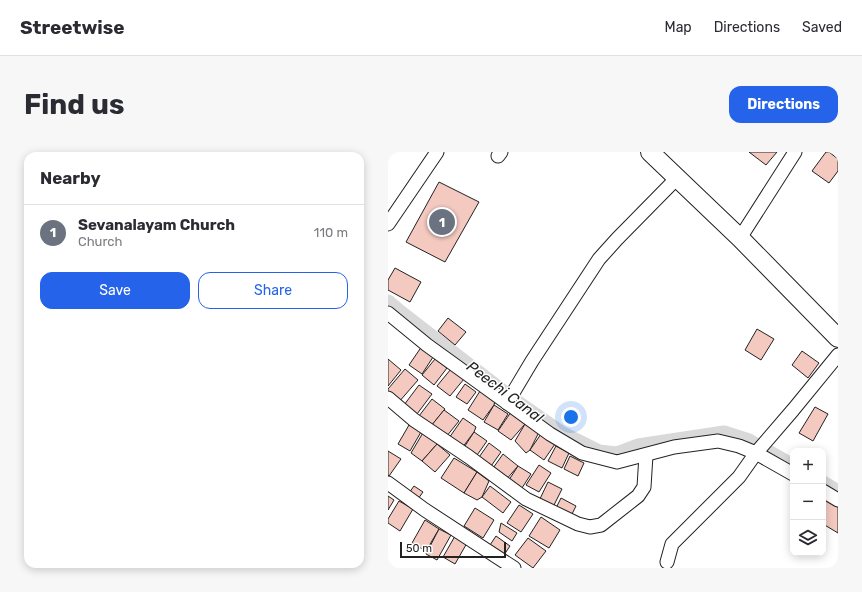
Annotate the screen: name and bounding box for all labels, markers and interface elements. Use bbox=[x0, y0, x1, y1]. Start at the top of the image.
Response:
text: Streetwise bbox=[20, 16, 125, 39]
text: Map bbox=[665, 19, 692, 36]
text: Directions bbox=[714, 19, 780, 36]
text: Saved bbox=[802, 19, 842, 36]
button: Directions bbox=[729, 86, 838, 123]
text: Find us bbox=[24, 88, 124, 121]
text: Nearby bbox=[40, 168, 101, 188]
pin: 1 bbox=[429, 207, 455, 237]
text: Sevanalayam Church bbox=[78, 216, 235, 234]
text: 1 bbox=[50, 225, 56, 240]
text: 110 m bbox=[314, 225, 348, 240]
text: Church bbox=[78, 234, 122, 249]
button: Save bbox=[40, 272, 190, 309]
button: Share bbox=[198, 272, 348, 309]
water label: Peechi Canal bbox=[463, 357, 547, 427]
your location bbox=[561, 407, 581, 427]
map controls bbox=[790, 448, 826, 556]
button: + bbox=[790, 448, 826, 484]
button: − bbox=[790, 484, 826, 520]
button: layers bbox=[790, 520, 826, 556]
scale bar bbox=[400, 540, 506, 559]
text: 50 m bbox=[406, 542, 432, 555]

